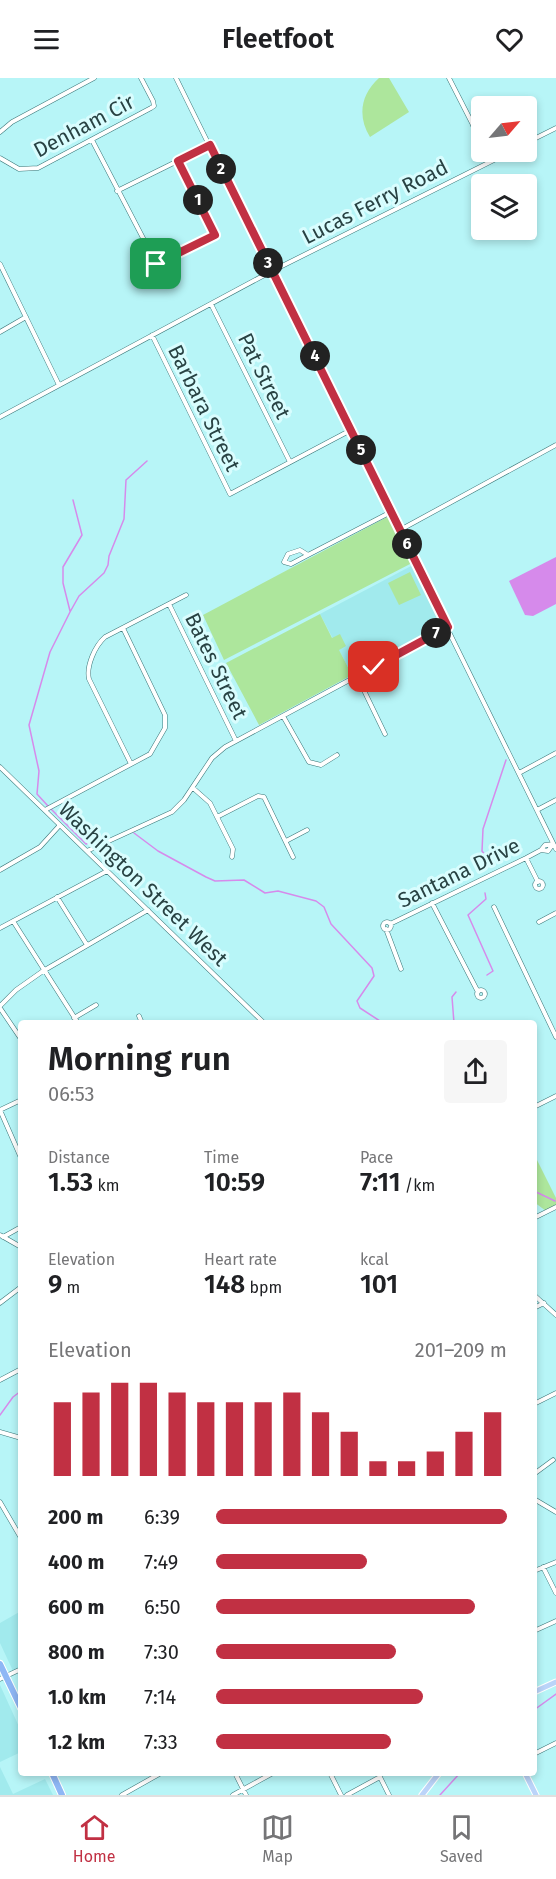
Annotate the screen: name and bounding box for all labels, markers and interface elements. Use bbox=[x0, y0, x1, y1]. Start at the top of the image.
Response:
icon: menu bbox=[30, 23, 63, 56]
text: Fleetfoot bbox=[222, 23, 334, 55]
icon: heart bbox=[493, 23, 526, 56]
street label: Denham Cir bbox=[29, 89, 139, 163]
north arrow bbox=[471, 96, 537, 162]
map controls bbox=[471, 96, 537, 240]
pin: 2 bbox=[206, 154, 236, 184]
street label: Lucas Ferry Road bbox=[298, 154, 452, 250]
text: 2 bbox=[217, 159, 225, 178]
button: layers bbox=[471, 174, 537, 240]
pin: 1 bbox=[183, 185, 213, 215]
text: 1 bbox=[194, 190, 202, 209]
pin bbox=[130, 238, 181, 289]
icon: arrive bbox=[139, 247, 172, 280]
pin: 3 bbox=[253, 248, 283, 278]
text: 3 bbox=[264, 253, 272, 272]
street label: Pat Street bbox=[232, 329, 296, 424]
street label: Barbara Street bbox=[162, 341, 246, 476]
pin: 4 bbox=[300, 341, 330, 371]
text: 4 bbox=[310, 346, 320, 365]
pin: 5 bbox=[346, 435, 376, 465]
text: 5 bbox=[357, 440, 365, 459]
pin: 6 bbox=[392, 529, 422, 559]
text: 6 bbox=[402, 534, 412, 553]
street label: Bates Street bbox=[179, 609, 253, 724]
pin: 7 bbox=[421, 618, 451, 648]
text: 7 bbox=[432, 623, 440, 642]
pin bbox=[348, 641, 399, 692]
icon: check bbox=[357, 650, 390, 683]
street label: Washington Street West bbox=[53, 796, 233, 972]
street label: Santana Drive bbox=[394, 832, 524, 914]
text: Morning run bbox=[48, 1039, 231, 1079]
button: share bbox=[444, 1040, 507, 1103]
text: 06:53 bbox=[48, 1082, 95, 1106]
text: Distance bbox=[48, 1148, 110, 1167]
text: Time bbox=[204, 1148, 239, 1167]
text: Pace bbox=[360, 1148, 393, 1167]
text: 1.53 bbox=[48, 1167, 93, 1198]
text: 10:59 bbox=[204, 1167, 265, 1198]
text: 7:11 bbox=[360, 1167, 401, 1198]
text: km bbox=[93, 1176, 119, 1195]
text: /km bbox=[401, 1176, 435, 1195]
text: Elevation bbox=[48, 1250, 115, 1269]
text: Heart rate bbox=[204, 1250, 277, 1269]
text: kcal bbox=[360, 1250, 389, 1269]
text: 9 bbox=[48, 1269, 62, 1300]
text: 148 bbox=[204, 1269, 245, 1300]
text: 101 bbox=[360, 1269, 398, 1300]
text: m bbox=[62, 1278, 80, 1297]
text: bpm bbox=[245, 1278, 282, 1297]
text: Elevation bbox=[48, 1338, 132, 1362]
text: 201–209 m bbox=[415, 1338, 507, 1362]
text: 200 m bbox=[48, 1505, 103, 1529]
text: 6:39 bbox=[144, 1505, 180, 1529]
text: 400 m bbox=[48, 1550, 104, 1574]
text: 7:49 bbox=[144, 1550, 178, 1574]
text: 600 m bbox=[48, 1595, 104, 1619]
text: 6:50 bbox=[144, 1595, 181, 1619]
text: 800 m bbox=[48, 1640, 105, 1664]
text: 7:30 bbox=[144, 1640, 179, 1664]
text: 1.0 km bbox=[48, 1685, 106, 1709]
text: 7:14 bbox=[144, 1685, 176, 1709]
text: 1.2 km bbox=[48, 1730, 105, 1754]
text: 7:33 bbox=[144, 1730, 178, 1754]
tab: Home bbox=[73, 1811, 116, 1866]
tab: Map bbox=[261, 1811, 294, 1866]
tab: Saved bbox=[440, 1811, 483, 1866]

